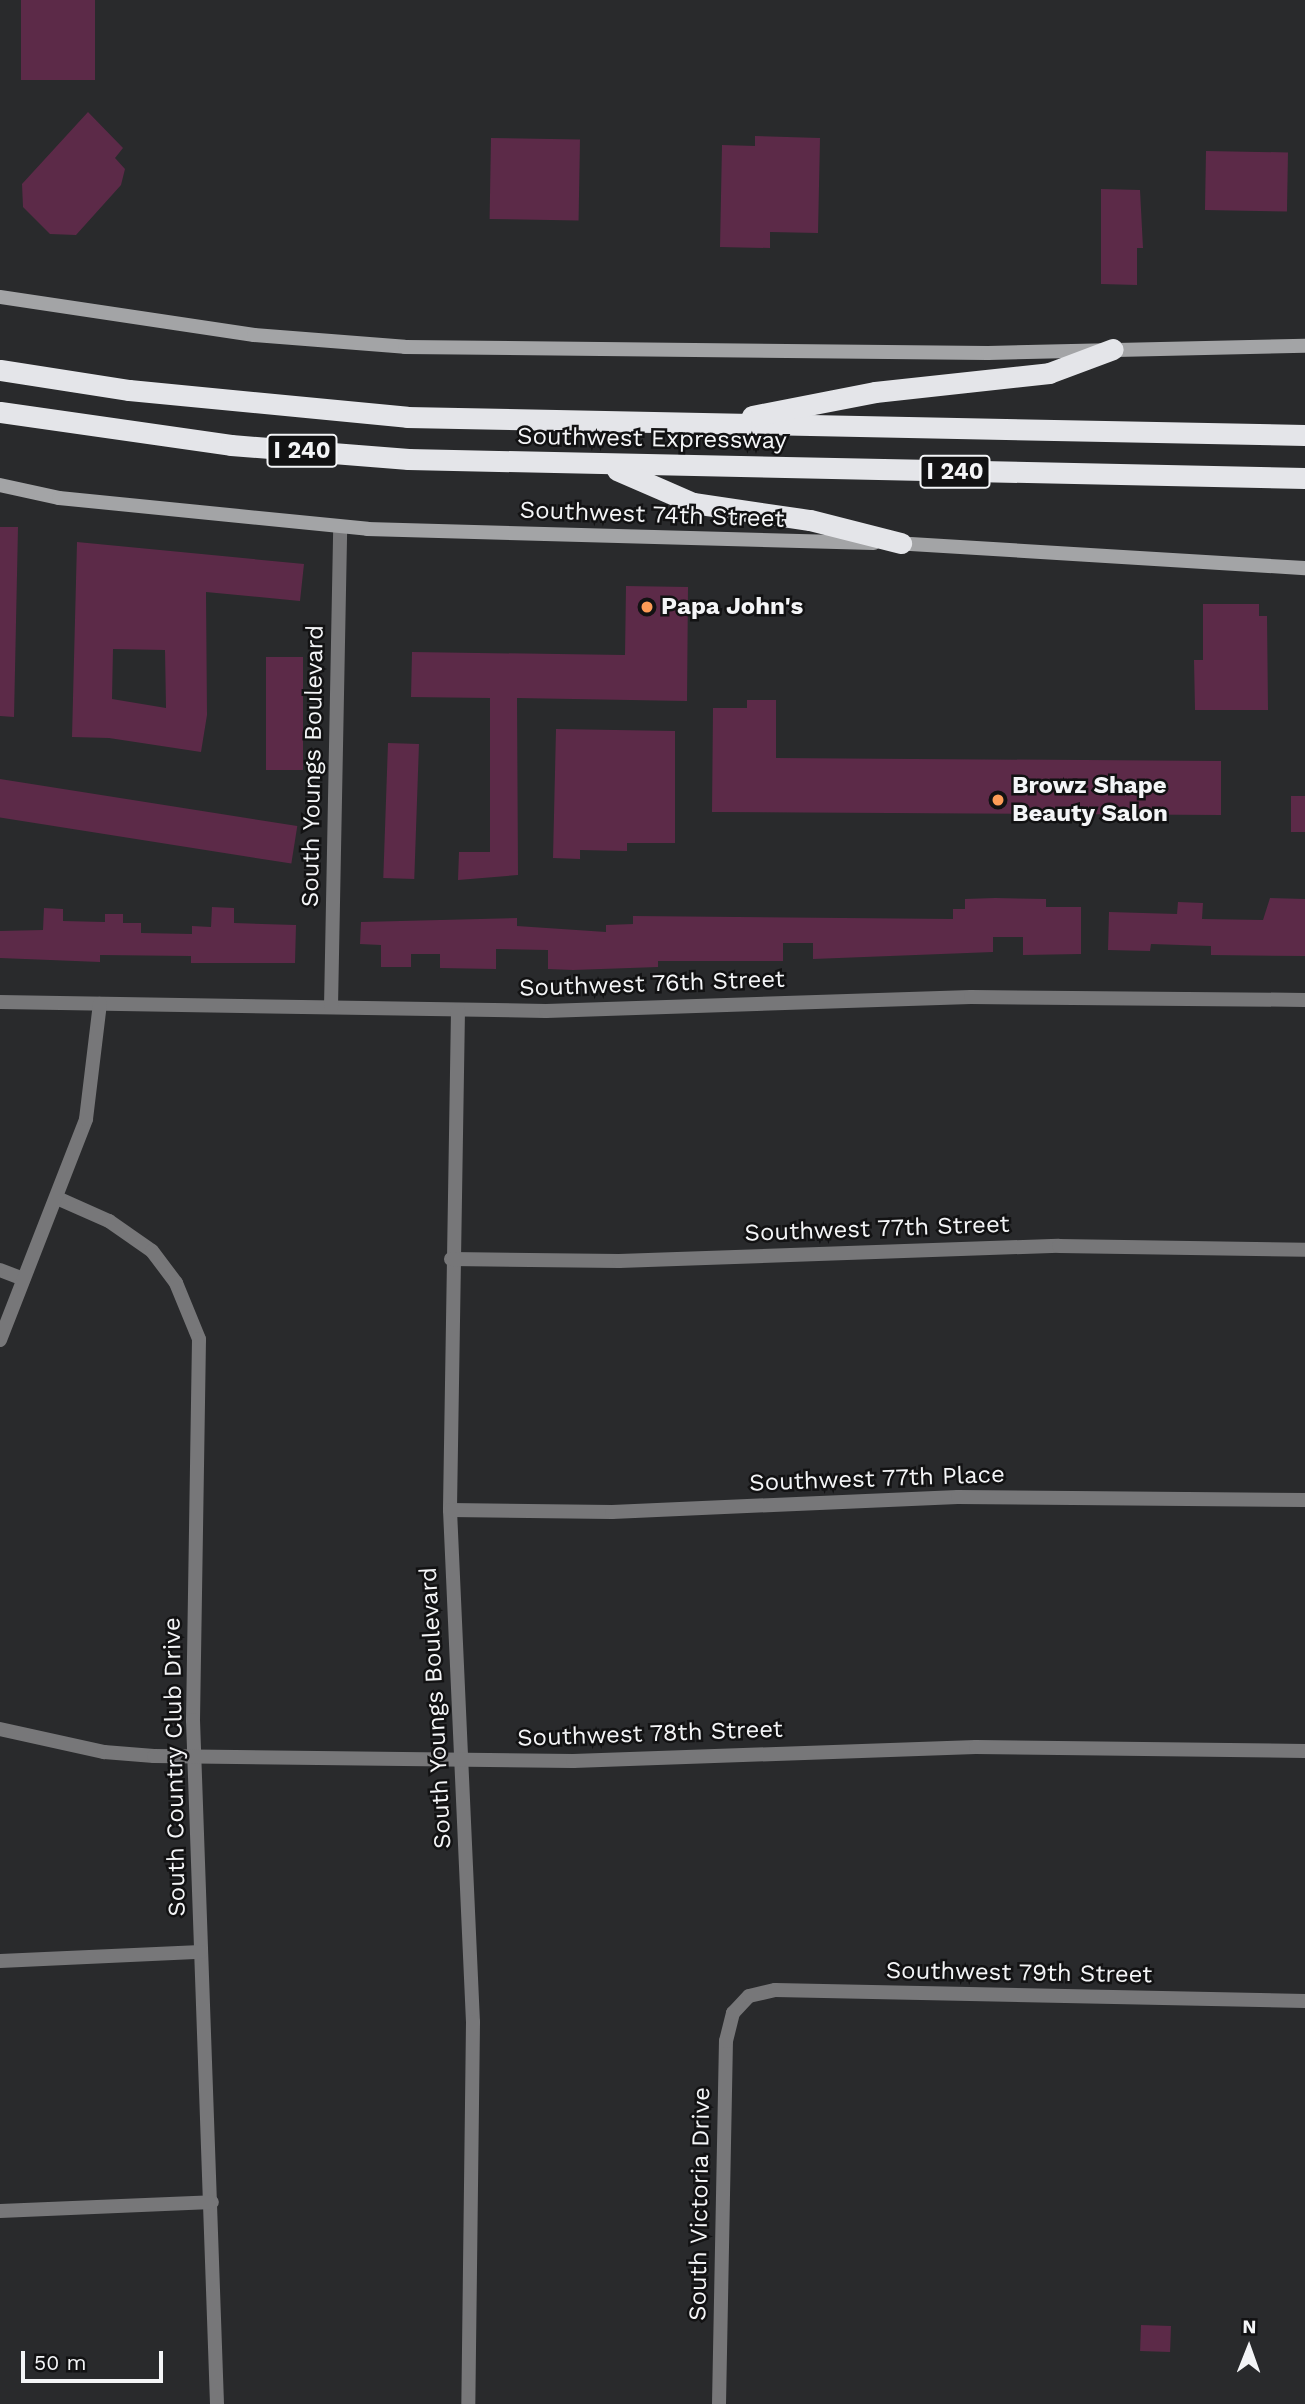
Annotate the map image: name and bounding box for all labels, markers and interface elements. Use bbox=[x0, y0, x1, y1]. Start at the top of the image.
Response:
street label: Southwest Expressway bbox=[517, 422, 787, 456]
road number: I 240 bbox=[265, 432, 339, 471]
road number: I 240 bbox=[918, 452, 992, 492]
street label: Southwest 74th Street bbox=[519, 496, 785, 534]
place label: Papa John's bbox=[661, 593, 804, 621]
marker: Papa John's bbox=[639, 599, 655, 615]
street label: South Youngs Boulevard bbox=[296, 624, 330, 908]
place label: Browz Shape Beauty Salon bbox=[1012, 772, 1168, 828]
marker: Browz Shape Beauty Salon bbox=[990, 792, 1006, 808]
street label: Southwest 76th Street bbox=[518, 965, 786, 1003]
street label: Southwest 77th Street bbox=[744, 1210, 1010, 1248]
street label: Southwest 77th Place bbox=[748, 1460, 1006, 1498]
street label: South Youngs Boulevard bbox=[414, 1566, 458, 1850]
street label: South Country Club Drive bbox=[158, 1617, 192, 1917]
street label: Southwest 78th Street bbox=[516, 1715, 784, 1753]
street label: Southwest 79th Street bbox=[885, 1956, 1153, 1990]
street label: South Victoria Drive bbox=[684, 2086, 716, 2322]
north arrow bbox=[1214, 2313, 1284, 2383]
text: N bbox=[1242, 2315, 1257, 2338]
scale bar bbox=[24, 2338, 166, 2382]
text: 50 m bbox=[34, 2350, 86, 2375]

